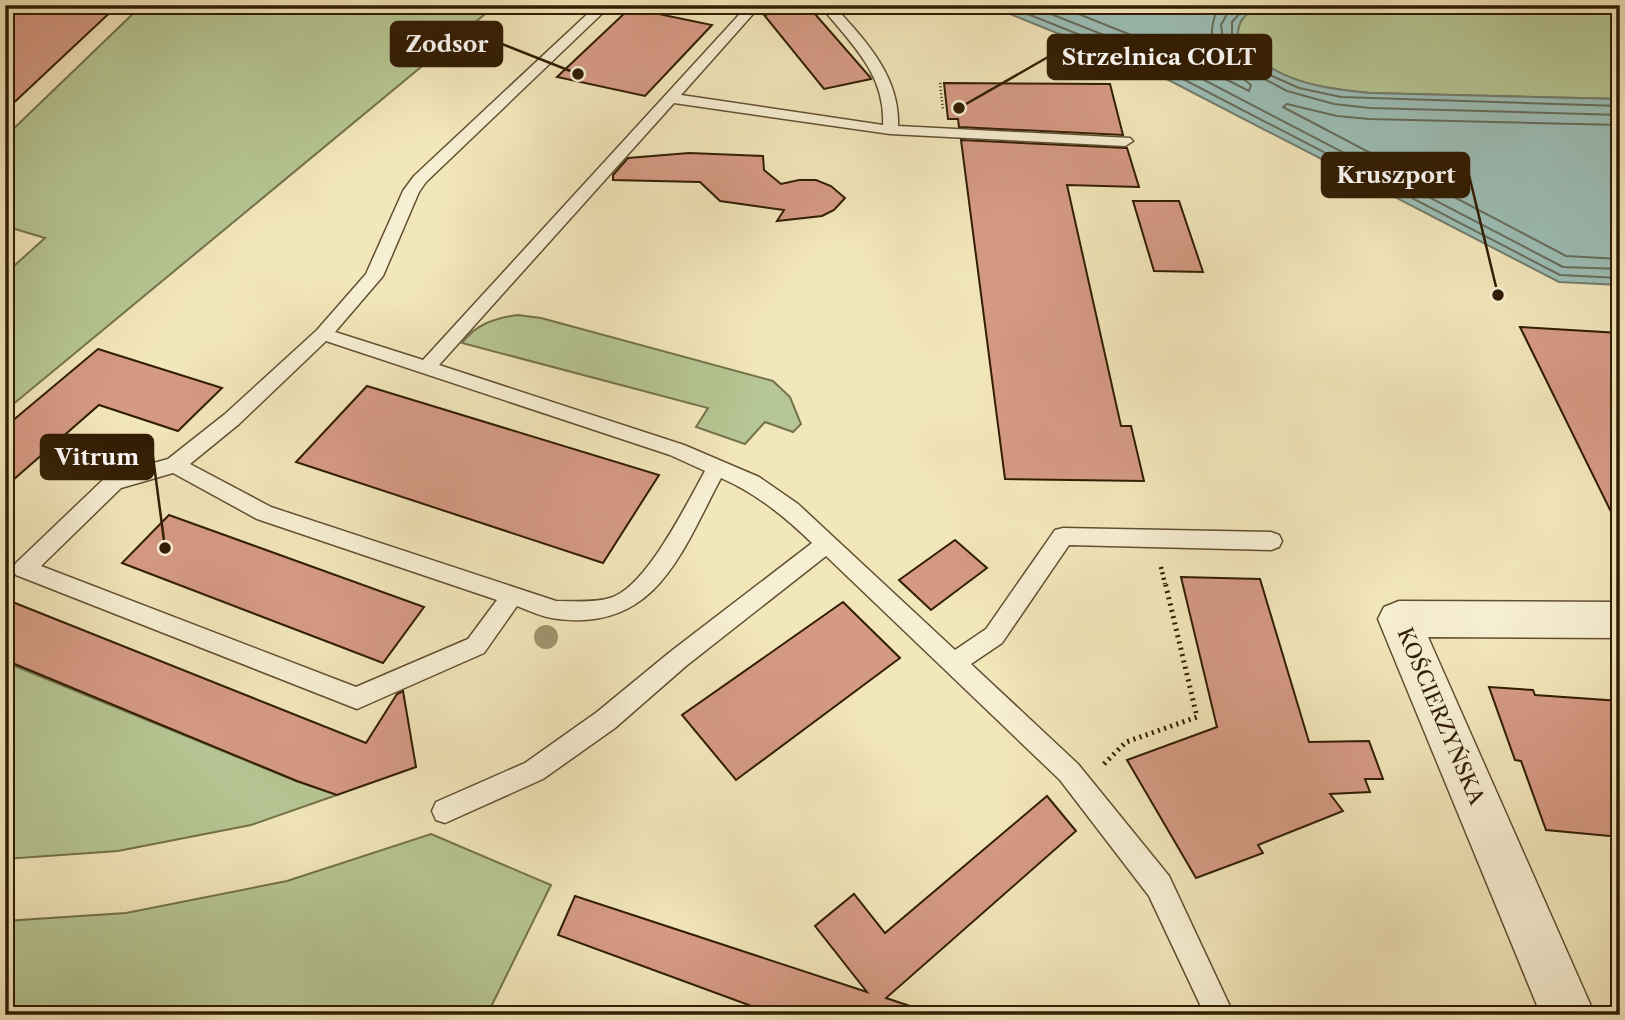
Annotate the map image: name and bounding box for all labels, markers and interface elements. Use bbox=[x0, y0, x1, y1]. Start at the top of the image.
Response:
callout: Zodsor bbox=[391, 22, 502, 66]
text: Zodsor bbox=[405, 30, 489, 58]
callout: Strzelnica COLT bbox=[1048, 35, 1271, 79]
text: Strzelnica COLT bbox=[1061, 43, 1257, 71]
callout: Kruszport bbox=[1322, 153, 1469, 197]
text: Kruszport bbox=[1336, 161, 1456, 189]
callout: Vitrum bbox=[41, 435, 153, 479]
text: Vitrum bbox=[54, 443, 139, 471]
street label: KOŚCIERZYŃSKA bbox=[1392, 624, 1490, 809]

